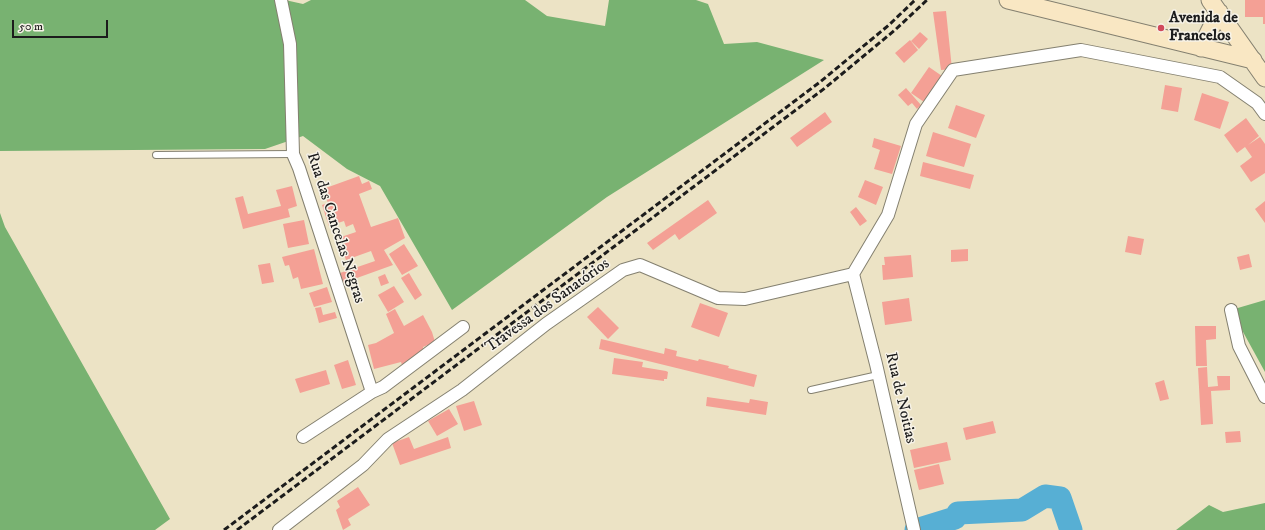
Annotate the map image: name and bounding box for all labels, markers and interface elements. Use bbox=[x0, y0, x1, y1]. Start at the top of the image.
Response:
place label: Avenida de Francelos bbox=[1169, 9, 1238, 47]
scale bar bbox=[14, 12, 110, 38]
text: 50 m bbox=[19, 19, 43, 34]
marker: Avenida de Francelos bbox=[1156, 23, 1166, 33]
street label: Rua das Cancelas Negras bbox=[302, 150, 368, 306]
street label: Travessa dos Sanatórios bbox=[482, 255, 614, 357]
street label: Rua de Noitias bbox=[880, 351, 920, 445]

